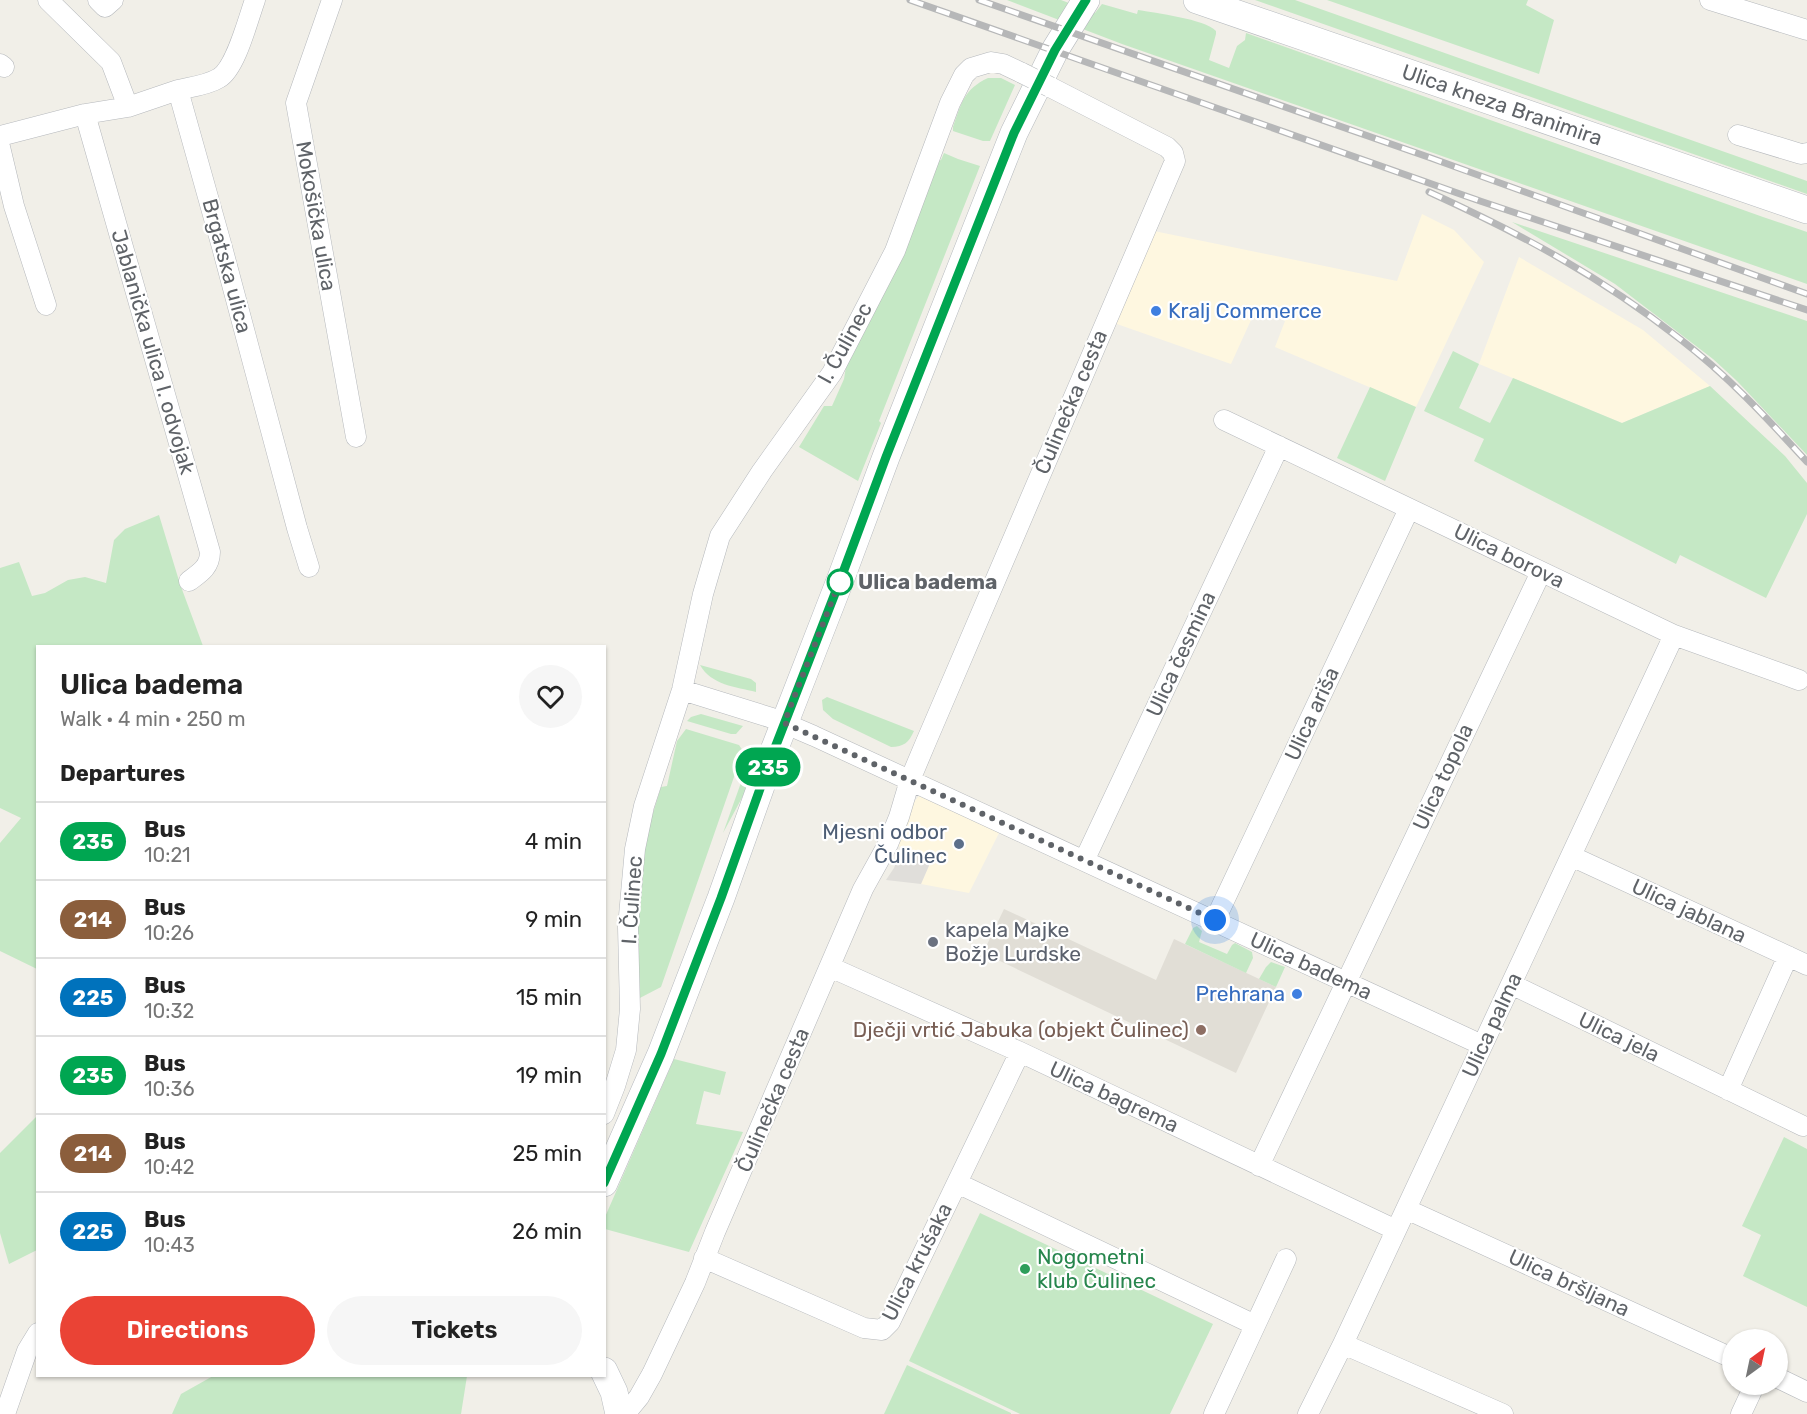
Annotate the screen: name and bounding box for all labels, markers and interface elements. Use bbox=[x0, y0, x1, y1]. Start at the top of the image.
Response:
street label: Ulica kneza Branimira bbox=[1399, 58, 1606, 151]
street label: Mokošička ulica bbox=[291, 139, 342, 293]
street label: Brgatska ulica bbox=[198, 196, 257, 336]
street label: Jablanička ulica I. odvojak bbox=[107, 227, 200, 477]
street label: I. Čulinec bbox=[812, 298, 877, 388]
place label: Kralj Commerce bbox=[1168, 298, 1322, 323]
marker: Kralj Commerce bbox=[1149, 304, 1163, 318]
street label: Čulinečka cesta bbox=[1029, 326, 1112, 478]
street label: Ulica borova bbox=[1450, 518, 1569, 593]
marker: Ulica badema bbox=[827, 569, 853, 595]
place label: Ulica badema bbox=[858, 569, 997, 594]
street label: Ulica česmina bbox=[1141, 587, 1220, 720]
street label: Ulica ariša bbox=[1279, 663, 1344, 764]
button: heart bbox=[519, 665, 582, 728]
text: Ulica badema bbox=[60, 668, 243, 701]
text: Walk · 4 min · 250 m bbox=[60, 707, 245, 731]
street label: Ulica topola bbox=[1407, 720, 1478, 834]
line badge: 235 bbox=[734, 748, 802, 786]
text: 235 bbox=[747, 755, 789, 780]
text: Departures bbox=[60, 760, 185, 787]
text: Bus bbox=[144, 816, 186, 843]
place label: Mjesni odbor Čulinec bbox=[822, 819, 947, 868]
text: 4 min bbox=[525, 828, 582, 855]
text: 235 bbox=[72, 829, 114, 854]
marker: Mjesni odbor Čulinec bbox=[952, 837, 966, 851]
text: 10:21 bbox=[144, 843, 191, 867]
street label: I. Čulinec bbox=[616, 855, 647, 945]
street label: Ulica jablana bbox=[1628, 873, 1751, 948]
text: Bus bbox=[144, 894, 186, 921]
your location bbox=[1200, 905, 1230, 935]
text: 9 min bbox=[525, 906, 582, 933]
text: 214 bbox=[74, 907, 112, 932]
place label: kapela Majke Božje Lurdske bbox=[945, 917, 1081, 966]
text: 10:26 bbox=[144, 921, 194, 945]
street label: Ulica badema bbox=[1246, 926, 1376, 1005]
marker: kapela Majke Božje Lurdske bbox=[926, 935, 940, 949]
street label: Ulica palma bbox=[1456, 968, 1527, 1081]
text: Bus bbox=[144, 972, 186, 999]
place label: Prehrana bbox=[1195, 981, 1285, 1006]
text: 15 min bbox=[516, 984, 582, 1011]
text: 225 bbox=[73, 985, 113, 1010]
marker: Prehrana bbox=[1290, 987, 1304, 1001]
text: 10:32 bbox=[144, 999, 194, 1023]
street label: Ulica jela bbox=[1575, 1006, 1664, 1067]
place label: Dječji vrtić Jabuka (objekt Čulinec) bbox=[853, 1017, 1189, 1042]
marker: Dječji vrtić Jabuka (objekt Čulinec) bbox=[1194, 1023, 1208, 1037]
street label: Čulinečka cesta bbox=[731, 1024, 814, 1176]
text: Bus bbox=[144, 1050, 186, 1077]
street label: Ulica bagrema bbox=[1046, 1056, 1183, 1137]
text: 19 min bbox=[516, 1062, 582, 1089]
text: 235 bbox=[72, 1063, 114, 1088]
text: 10:36 bbox=[144, 1077, 194, 1101]
text: Bus bbox=[144, 1128, 186, 1155]
text: 25 min bbox=[512, 1140, 582, 1167]
text: 214 bbox=[74, 1141, 112, 1166]
text: 10:42 bbox=[144, 1155, 195, 1179]
street label: Ulica krušaka bbox=[876, 1199, 957, 1325]
text: Bus bbox=[144, 1206, 186, 1233]
text: 26 min bbox=[512, 1218, 582, 1245]
text: 225 bbox=[73, 1219, 113, 1244]
text: 10:43 bbox=[144, 1233, 195, 1257]
place label: Nogometni klub Čulinec bbox=[1037, 1244, 1156, 1293]
street label: Ulica bršljana bbox=[1505, 1244, 1634, 1322]
marker: Nogometni klub Čulinec bbox=[1018, 1262, 1032, 1276]
button: Directions bbox=[60, 1296, 315, 1365]
button: Tickets bbox=[327, 1296, 582, 1365]
north arrow bbox=[1722, 1329, 1788, 1395]
map controls bbox=[1722, 1329, 1788, 1395]

